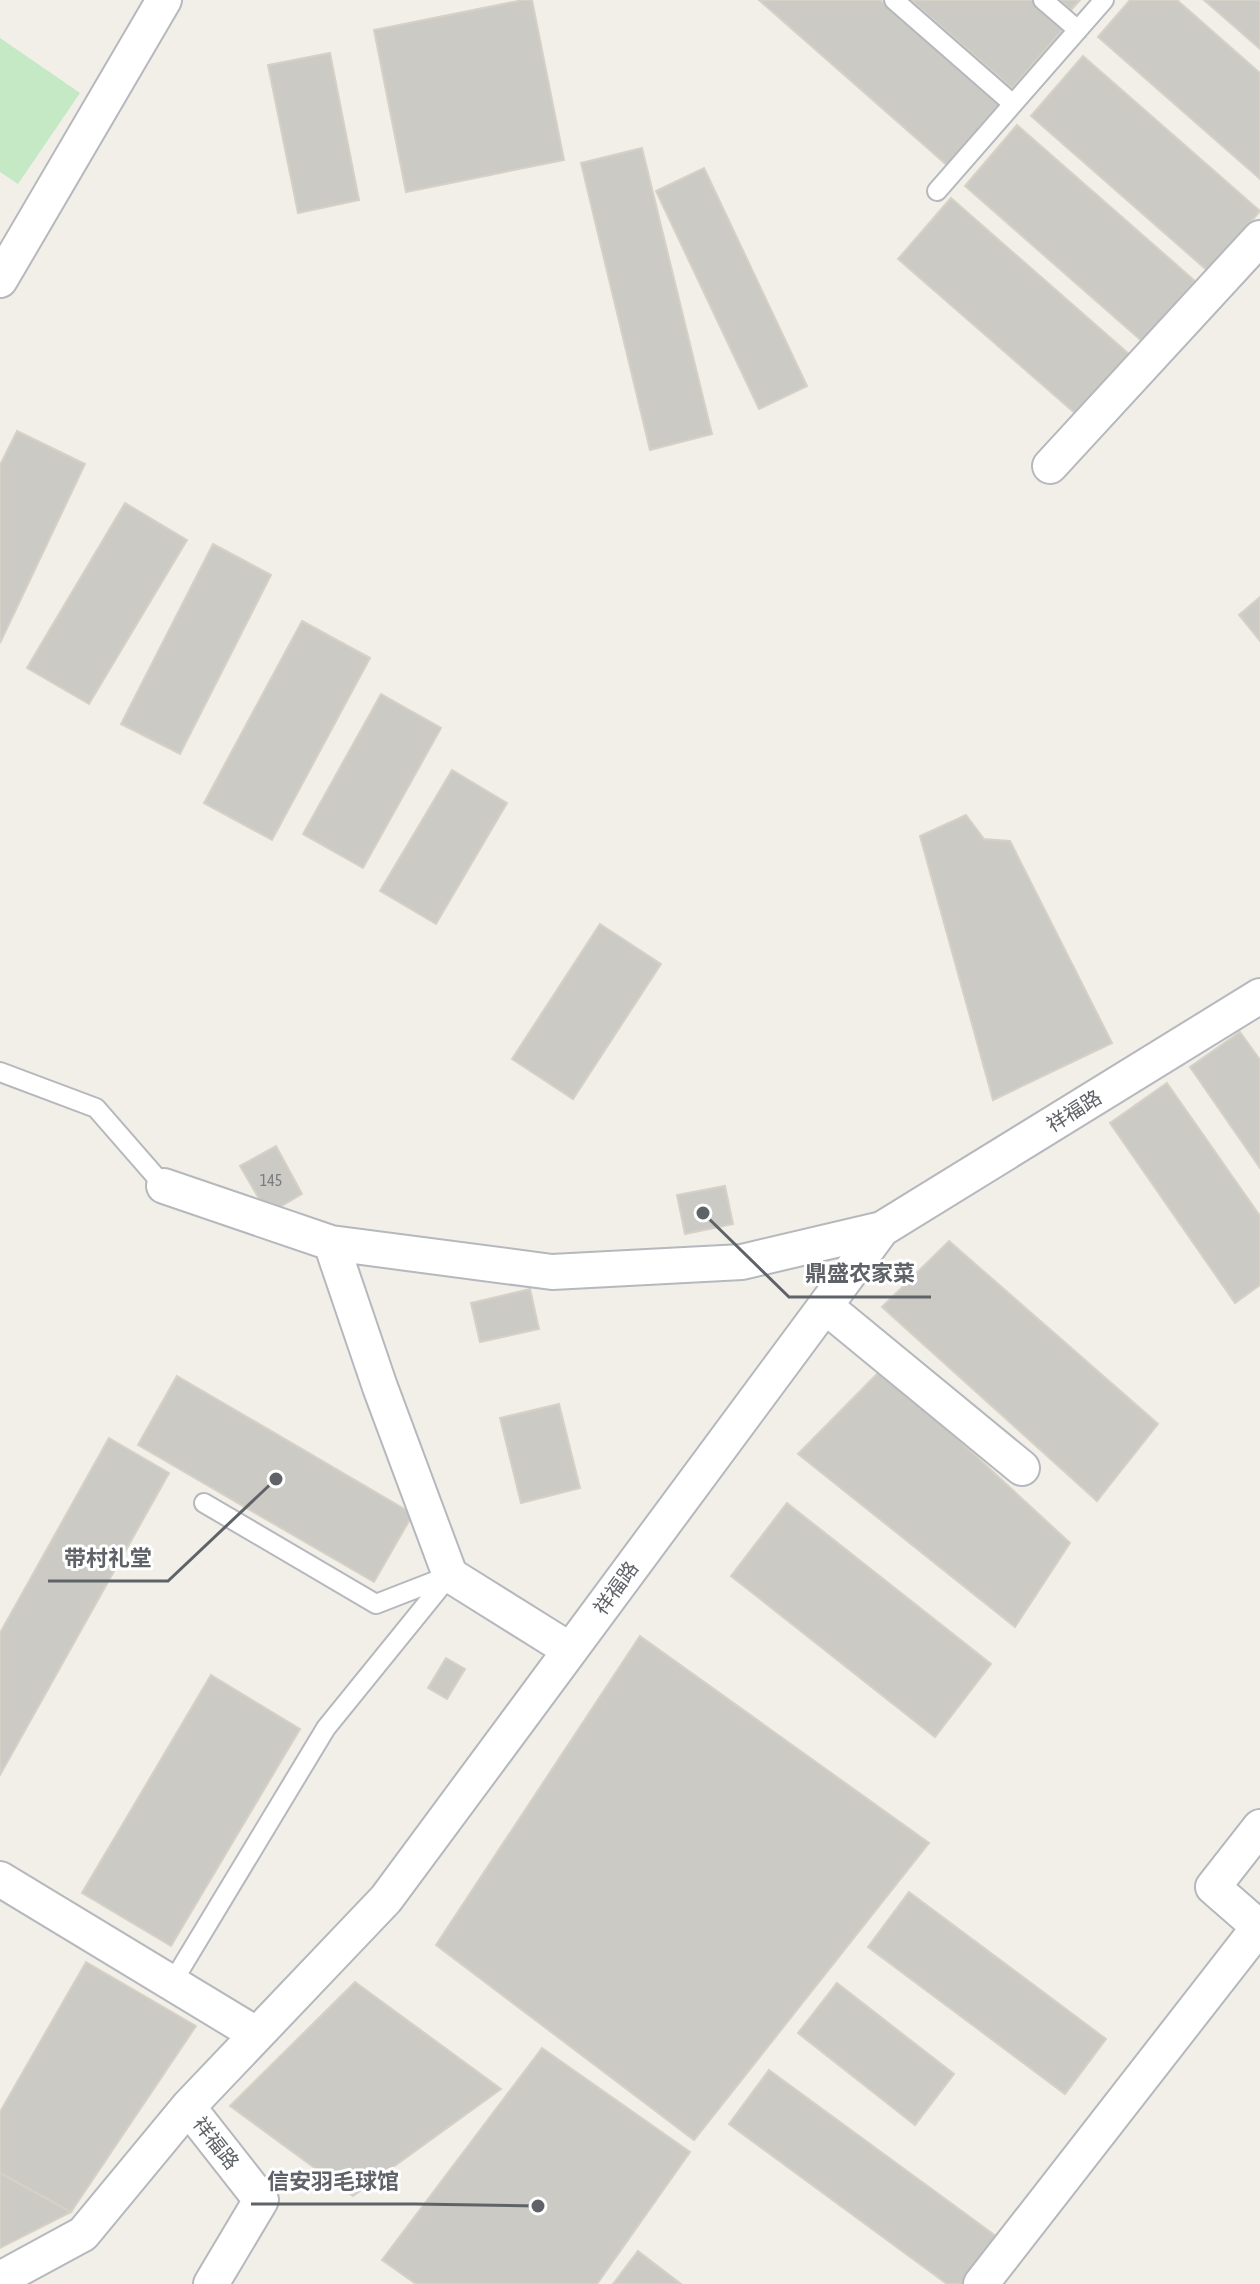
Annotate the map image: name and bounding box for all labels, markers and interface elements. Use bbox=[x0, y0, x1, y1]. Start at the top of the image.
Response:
street label: 祥福路 bbox=[1042, 1085, 1105, 1136]
house number: 145 bbox=[260, 1171, 282, 1189]
callout: 鼎盛农家菜 bbox=[789, 1251, 931, 1297]
text: 鼎盛农家菜 bbox=[805, 1260, 915, 1286]
callout: 带村礼堂 bbox=[48, 1535, 168, 1581]
text: 带村礼堂 bbox=[64, 1545, 152, 1571]
street label: 祥福路 bbox=[589, 1557, 643, 1619]
street label: 祥福路 bbox=[189, 2112, 244, 2173]
callout: 信安羽毛球馆 bbox=[251, 2158, 415, 2204]
text: 信安羽毛球馆 bbox=[267, 2168, 399, 2194]

